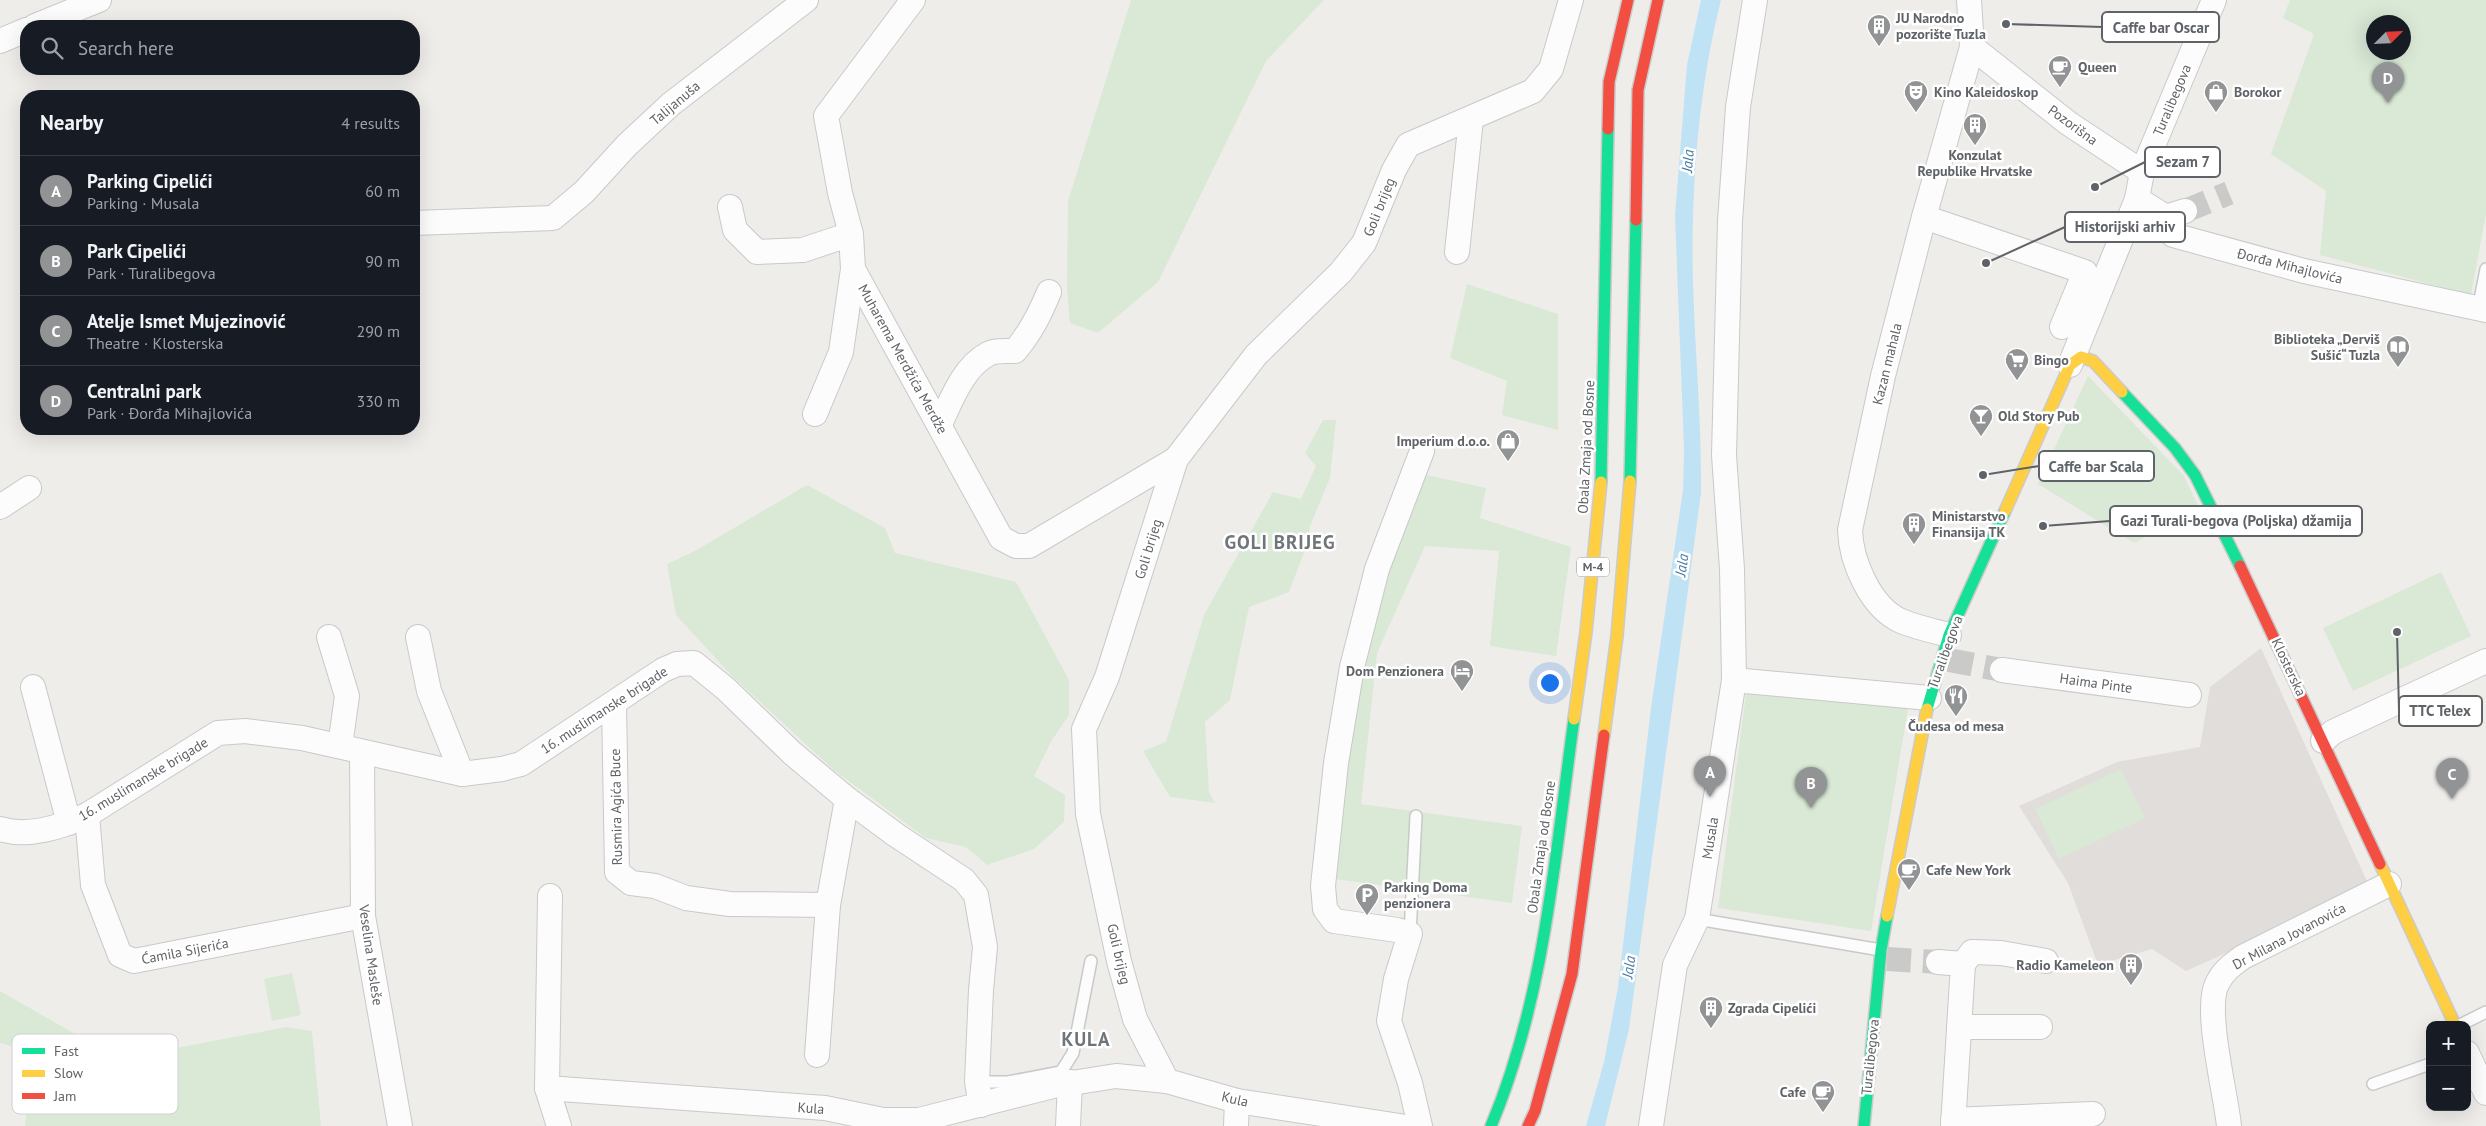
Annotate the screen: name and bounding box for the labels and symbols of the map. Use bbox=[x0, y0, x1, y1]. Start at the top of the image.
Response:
place label: JU Narodno pozorište Tuzla bbox=[1895, 9, 1986, 43]
callout: Caffe bar Oscar bbox=[2102, 12, 2219, 42]
building icon: JU Narodno pozorište Tuzla bbox=[1866, 13, 1892, 47]
north arrow bbox=[2366, 15, 2411, 60]
text: Caffe bar Oscar bbox=[2113, 18, 2210, 37]
cafe icon: Queen bbox=[2047, 54, 2073, 88]
place label: Queen bbox=[2078, 58, 2117, 76]
street label: Turalibegova bbox=[2149, 61, 2195, 139]
pin: D bbox=[2372, 62, 2404, 103]
street label: Talijanuša bbox=[646, 77, 704, 129]
theatre icon: Kino Kaleidoskop bbox=[1903, 79, 1929, 113]
shop icon: Borokor bbox=[2203, 79, 2229, 113]
place label: Kino Kaleidoskop bbox=[1934, 83, 2039, 101]
place label: Borokor bbox=[2234, 83, 2281, 101]
street label: Pozorišna bbox=[2045, 101, 2101, 149]
building icon: Konzulat Republike Hrvatske bbox=[1962, 112, 1988, 146]
place label: Konzulat Republike Hrvatske bbox=[1918, 146, 2032, 180]
callout: Sezam 7 bbox=[2145, 147, 2220, 177]
water label: Jala bbox=[1677, 148, 1698, 174]
text: Sezam 7 bbox=[2156, 152, 2210, 171]
street label: Goli brijeg bbox=[1359, 175, 1399, 239]
callout: Historijski arhiv bbox=[2065, 212, 2185, 242]
text: Historijski arhiv bbox=[2075, 217, 2176, 236]
street label: Đorđa Mihajlovića bbox=[2234, 244, 2345, 288]
street label: Muharema Merdžića Merdže bbox=[854, 281, 952, 437]
street label: Kazan mahala bbox=[1868, 321, 1906, 407]
place label: Biblioteka „Derviš Sušić“ Tuzla bbox=[2274, 330, 2380, 364]
library icon: Biblioteka „Derviš Sušić“ Tuzla bbox=[2385, 334, 2411, 368]
supermarket icon: Bingo bbox=[2004, 347, 2030, 381]
place label: Bingo bbox=[2034, 351, 2069, 369]
street label: Obala Zmaja od Bosne bbox=[1574, 380, 1598, 514]
bar icon: Old Story Pub bbox=[1968, 403, 1994, 437]
place label: Old Story Pub bbox=[1998, 407, 2080, 425]
shop icon: Imperium d.o.o. bbox=[1495, 428, 1521, 462]
place label: Imperium d.o.o. bbox=[1396, 432, 1490, 450]
callout: Caffe bar Scala bbox=[2039, 451, 2154, 481]
text: Caffe bar Scala bbox=[2049, 457, 2143, 476]
callout: Gazi Turali-begova (Poljska) džamija bbox=[2110, 506, 2362, 536]
place label: Ministarstvo Finansija TK bbox=[1932, 507, 2006, 541]
building icon: Ministarstvo Finansija TK bbox=[1901, 511, 1927, 545]
text: Gazi Turali-begova (Poljska) džamija bbox=[2120, 511, 2352, 530]
street label: Goli brijeg bbox=[1130, 517, 1166, 581]
district label: GOLI BRIJEG bbox=[1224, 530, 1336, 554]
water label: Jala bbox=[1670, 552, 1693, 579]
road number: M-4 bbox=[1577, 558, 1609, 576]
street label: Turalibegova bbox=[1923, 613, 1967, 691]
street label: Klosterska bbox=[2268, 635, 2310, 699]
hotel icon: Dom Penzionera bbox=[1449, 658, 1475, 692]
street label: 16. muslimanske brigade bbox=[537, 662, 671, 758]
place label: Dom Penzionera bbox=[1346, 662, 1444, 680]
street label: Haima Pinte bbox=[2059, 669, 2133, 697]
your location bbox=[1537, 670, 1563, 696]
restaurant icon: Čudesa od mesa bbox=[1943, 683, 1969, 717]
callout: TTC Telex bbox=[2399, 696, 2482, 726]
text: TTC Telex bbox=[2409, 701, 2471, 720]
place label: Čudesa od mesa bbox=[1908, 717, 2004, 735]
street label: 16. muslimanske brigade bbox=[75, 733, 211, 825]
street label: Rusmira Agića Buce bbox=[606, 748, 626, 866]
pin: A bbox=[1694, 756, 1726, 797]
pin: C bbox=[2436, 758, 2468, 799]
pin: B bbox=[1795, 767, 1827, 808]
street label: Obala Zmaja od Bosne bbox=[1523, 780, 1559, 914]
street label: Musala bbox=[1698, 816, 1722, 860]
cafe icon: Cafe New York bbox=[1896, 857, 1922, 891]
place label: Cafe New York bbox=[1926, 861, 2011, 879]
place label: Parking Doma penzionera bbox=[1384, 878, 1468, 912]
parking icon: Parking Doma penzionera bbox=[1354, 882, 1380, 916]
street label: Dr Milana Jovanovića bbox=[2229, 899, 2349, 973]
street label: Veselina Masleše bbox=[355, 902, 387, 1007]
street label: Goli brijeg bbox=[1103, 922, 1135, 986]
street label: Ćamila Sijerića bbox=[140, 934, 230, 968]
building icon: Radio Kameleon bbox=[2118, 952, 2144, 986]
water label: Jala bbox=[1617, 954, 1640, 981]
place label: Radio Kameleon bbox=[2016, 956, 2114, 974]
building icon: Zgrada Cipelići bbox=[1698, 995, 1724, 1029]
place label: Zgrada Cipelići bbox=[1728, 999, 1816, 1017]
street label: Turalibegova bbox=[1857, 1018, 1883, 1096]
district label: KULA bbox=[1061, 1027, 1111, 1051]
legend bbox=[12, 1034, 178, 1114]
text: Fast bbox=[54, 1042, 79, 1060]
text: Slow bbox=[54, 1064, 84, 1082]
cafe icon: Cafe bbox=[1810, 1079, 1836, 1113]
place label: Cafe bbox=[1780, 1083, 1806, 1101]
text: Jam bbox=[53, 1087, 76, 1105]
street label: Kula bbox=[1220, 1087, 1250, 1111]
street label: Kula bbox=[797, 1098, 825, 1118]

